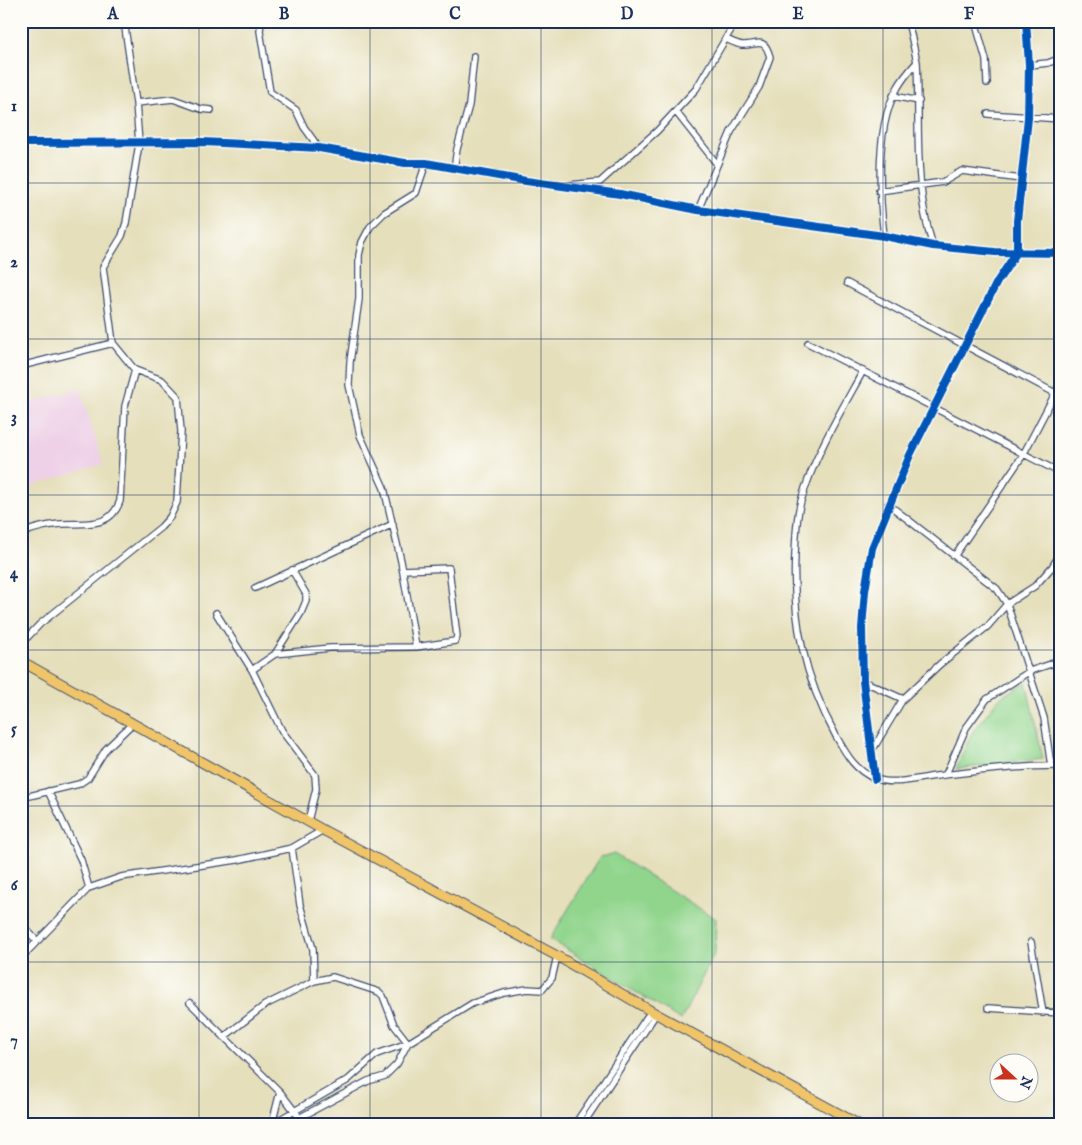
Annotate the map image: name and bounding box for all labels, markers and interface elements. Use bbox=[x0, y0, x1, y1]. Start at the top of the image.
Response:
text: A bbox=[107, 5, 120, 25]
text: B bbox=[279, 5, 290, 25]
text: C bbox=[449, 5, 461, 25]
text: D bbox=[621, 5, 634, 25]
text: E bbox=[792, 5, 804, 25]
text: F bbox=[964, 5, 975, 25]
text: 1 bbox=[11, 97, 17, 117]
text: 2 bbox=[10, 253, 18, 273]
text: 3 bbox=[11, 408, 17, 428]
text: 4 bbox=[10, 564, 19, 584]
text: 5 bbox=[11, 720, 17, 740]
text: 6 bbox=[11, 876, 19, 896]
text: 7 bbox=[10, 1031, 18, 1051]
north arrow bbox=[990, 1052, 1040, 1102]
text: N bbox=[1015, 1072, 1036, 1091]

